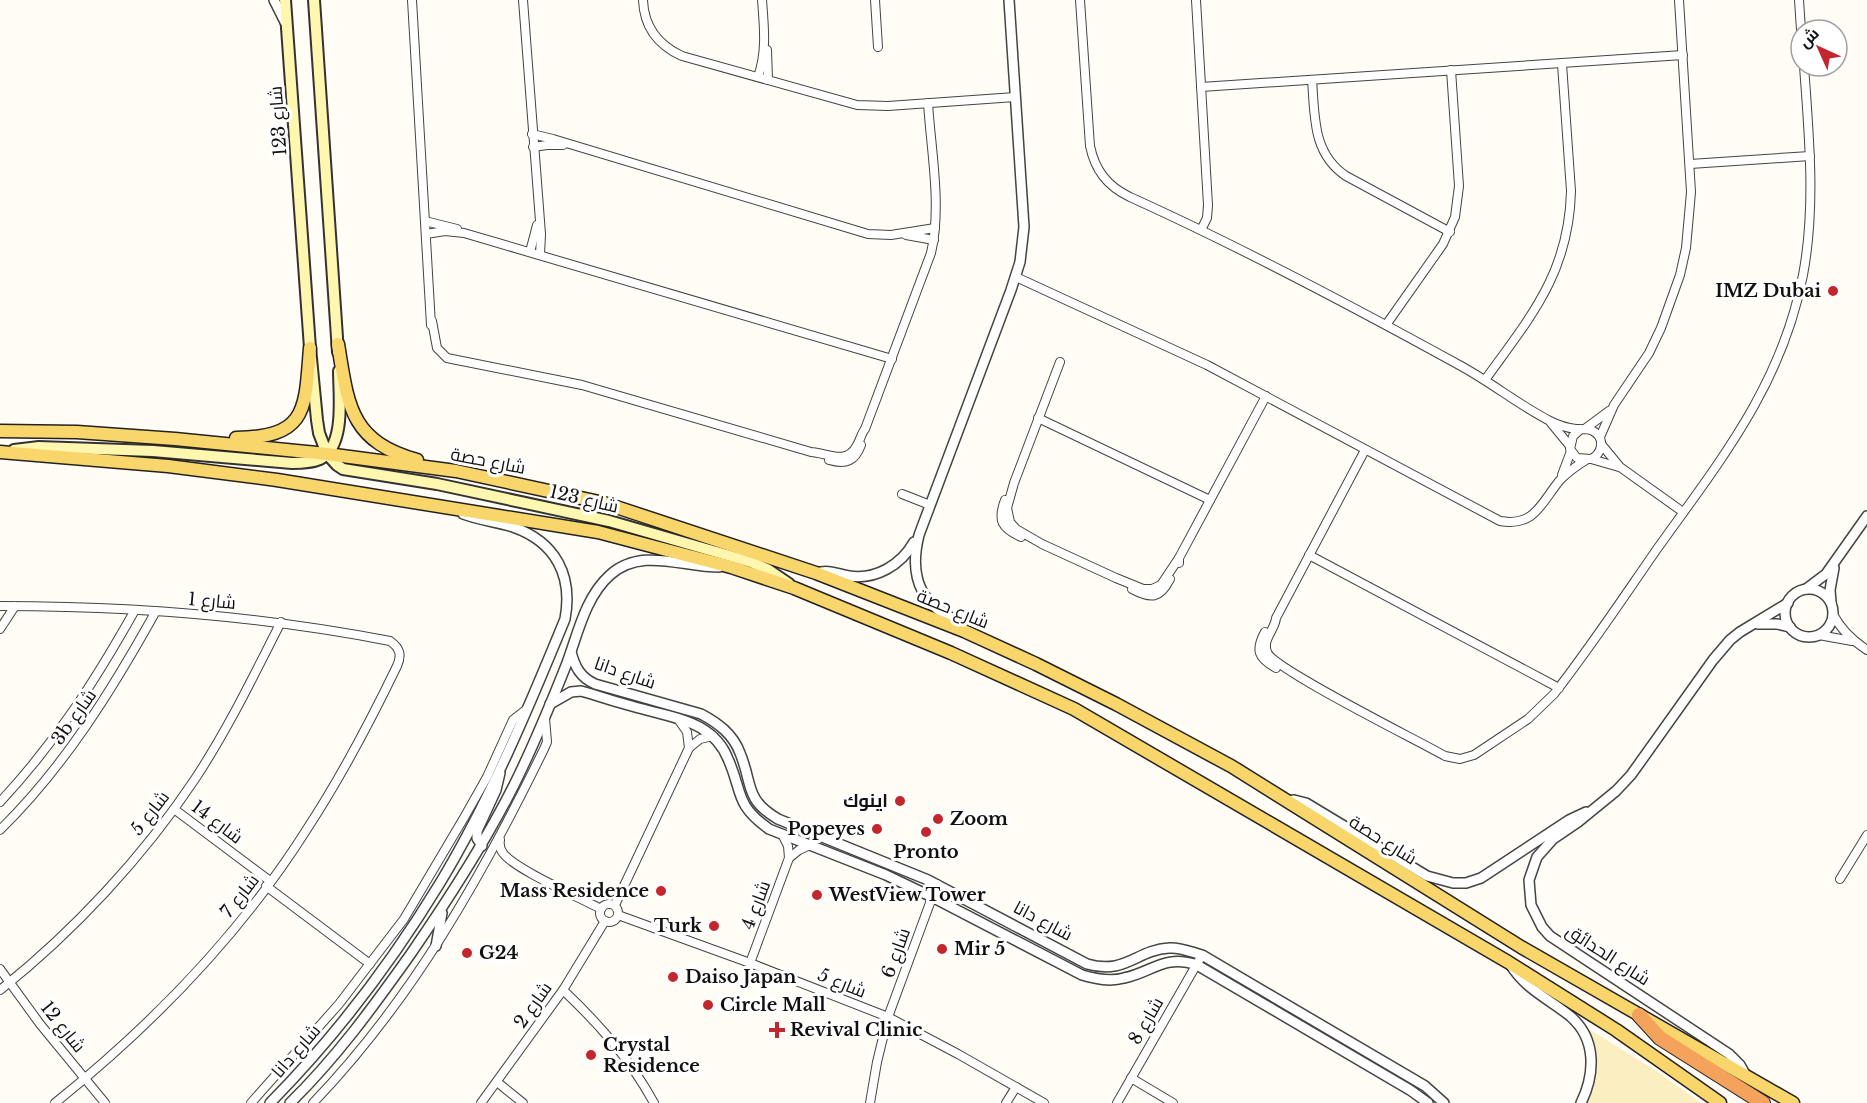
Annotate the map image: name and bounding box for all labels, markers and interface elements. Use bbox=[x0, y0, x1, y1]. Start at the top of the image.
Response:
north arrow bbox=[1789, 18, 1849, 78]
text: ش bbox=[1794, 23, 1823, 52]
street label: شارع 123 bbox=[265, 85, 292, 157]
place label: IMZ Dubai bbox=[1715, 280, 1821, 302]
marker: IMZ Dubai bbox=[1826, 284, 1840, 298]
street label: شارع حصة bbox=[449, 443, 527, 480]
street label: شارع 123 bbox=[547, 480, 621, 519]
street label: شارع حصة bbox=[913, 585, 992, 634]
street label: شارع 1 bbox=[187, 588, 237, 615]
street label: شارع دانا bbox=[591, 652, 659, 695]
street label: 3b شارع bbox=[47, 685, 102, 750]
street label: شارع 5 bbox=[126, 786, 175, 840]
place label: اينوك bbox=[843, 790, 888, 812]
marker: اينوك bbox=[893, 794, 907, 808]
street label: شارع 14 bbox=[186, 796, 247, 849]
place label: Zoom bbox=[950, 808, 1008, 830]
street label: شارع حصة bbox=[1345, 811, 1421, 870]
marker: Zoom bbox=[931, 812, 945, 826]
place label: Popeyes bbox=[788, 818, 865, 840]
marker: Popeyes bbox=[870, 822, 884, 836]
marker: Pronto bbox=[919, 825, 933, 839]
place label: Pronto bbox=[893, 841, 959, 863]
street label: شارع 7 bbox=[216, 870, 265, 923]
street label: شارع 4 bbox=[737, 877, 776, 933]
place label: Mass Residence bbox=[500, 880, 649, 902]
marker: Mass Residence bbox=[654, 884, 668, 898]
place label: WestView Tower bbox=[828, 884, 986, 906]
marker: WestView Tower bbox=[810, 888, 824, 902]
street label: شارع دانا bbox=[1009, 896, 1076, 947]
place label: Turk bbox=[654, 915, 703, 937]
marker: Turk bbox=[707, 919, 721, 933]
street label: شارع الحدائق bbox=[1561, 920, 1654, 991]
street label: شارع 6 bbox=[877, 925, 916, 981]
place label: Mir 5 bbox=[954, 938, 1005, 960]
place label: G24 bbox=[479, 942, 518, 964]
marker: Mir 5 bbox=[935, 942, 949, 956]
marker: G24 bbox=[460, 946, 474, 960]
street label: شارع 5 bbox=[814, 963, 869, 1004]
place label: Daiso Japan bbox=[685, 966, 796, 988]
marker: Daiso Japan bbox=[666, 970, 680, 984]
street label: شارع 2 bbox=[509, 978, 557, 1033]
street label: شارع 8 bbox=[1124, 993, 1169, 1049]
place label: Circle Mall bbox=[720, 994, 826, 1016]
street label: شارع 12 bbox=[35, 997, 90, 1058]
marker: Circle Mall bbox=[701, 998, 715, 1012]
place label: Revival Clinic bbox=[790, 1019, 922, 1041]
street label: شارع دانا bbox=[267, 1020, 326, 1083]
marker: Revival Clinic bbox=[768, 1021, 786, 1039]
place label: Crystal Residence bbox=[603, 1034, 700, 1077]
marker: Crystal Residence bbox=[584, 1048, 598, 1062]

